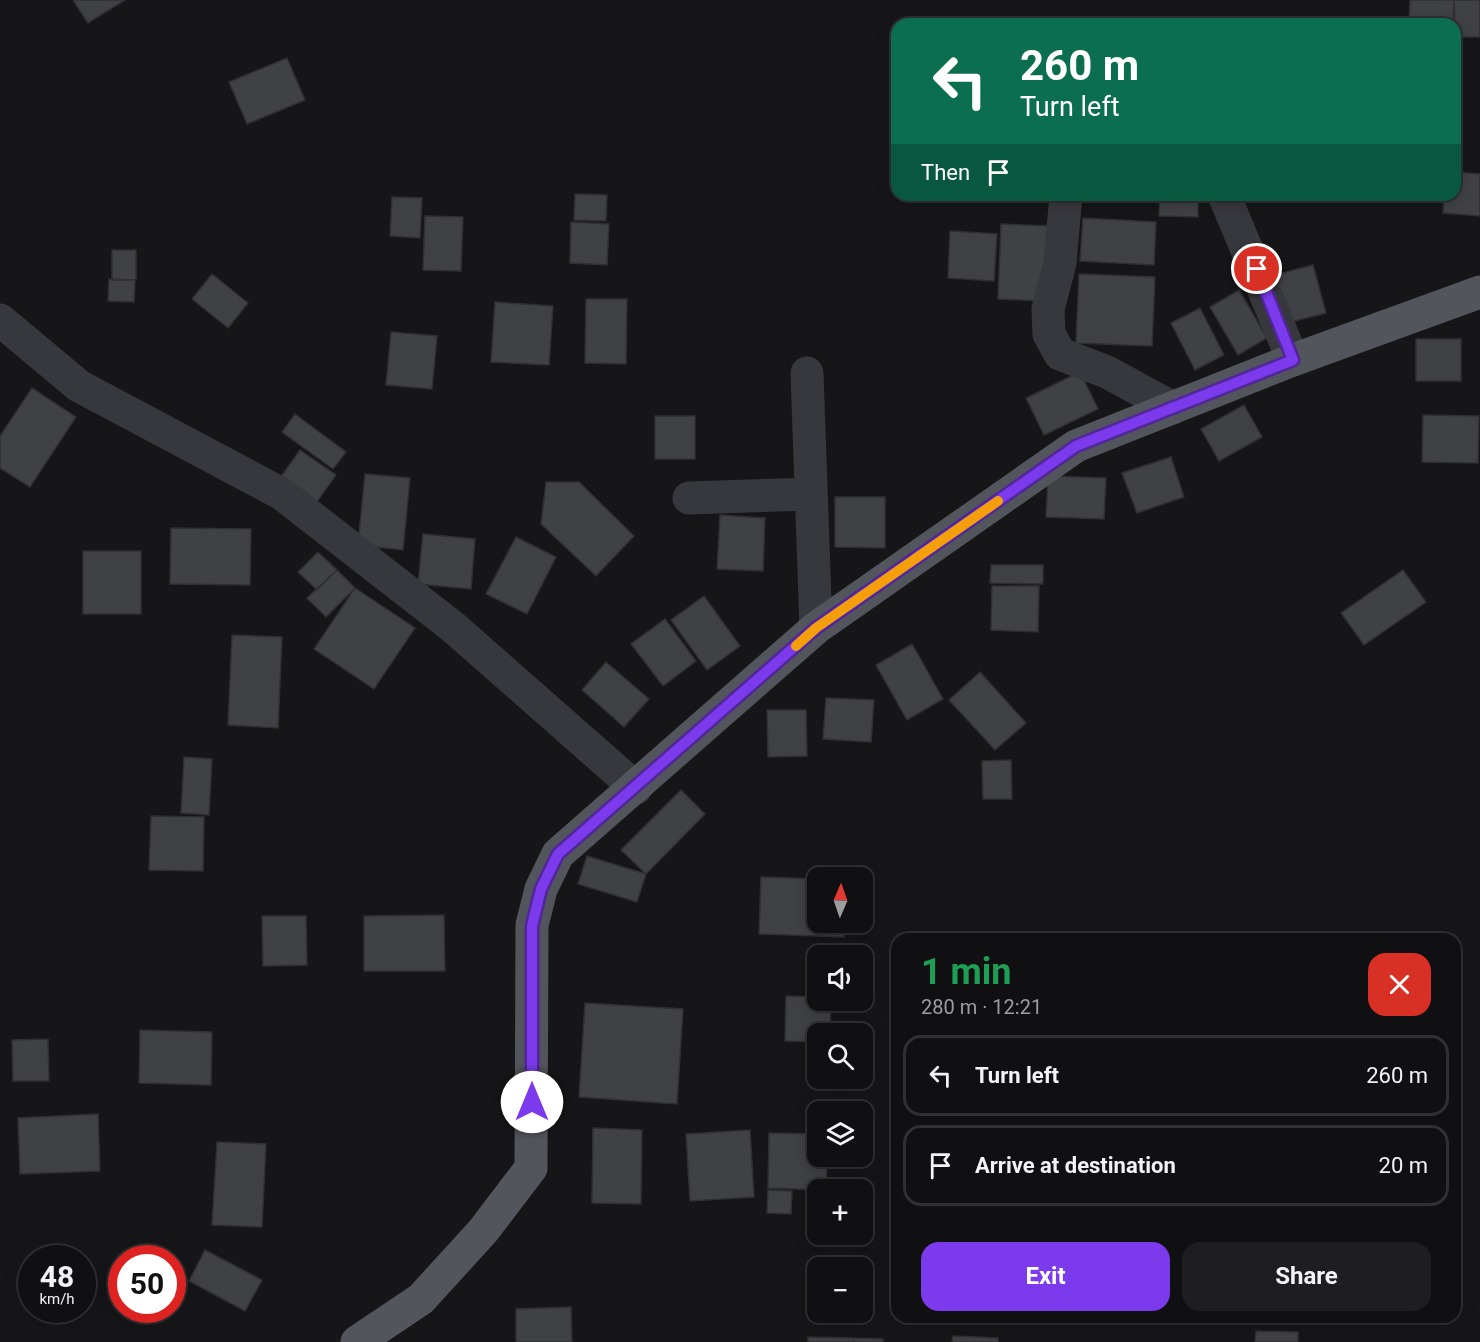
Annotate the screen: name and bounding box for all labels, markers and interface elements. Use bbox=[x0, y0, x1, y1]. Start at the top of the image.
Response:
text: 260 m bbox=[1020, 41, 1139, 90]
icon: left bbox=[921, 42, 999, 120]
text: Turn left bbox=[1020, 91, 1120, 123]
icon: arrive bbox=[982, 156, 1015, 189]
text: Then bbox=[921, 160, 970, 185]
pin bbox=[1231, 243, 1282, 294]
icon: arrive bbox=[1240, 252, 1273, 285]
north arrow bbox=[807, 867, 873, 933]
map controls bbox=[807, 867, 873, 1323]
button: sound bbox=[807, 945, 873, 1011]
text: 1 min bbox=[921, 951, 1012, 993]
button: close bbox=[1368, 953, 1431, 1016]
text: 280 m · 12:21 bbox=[921, 995, 1042, 1019]
button: search bbox=[807, 1023, 873, 1089]
icon: left bbox=[924, 1059, 957, 1092]
text: Turn left bbox=[975, 1063, 1059, 1088]
text: 260 m bbox=[1366, 1063, 1428, 1088]
position arrow bbox=[500, 1070, 564, 1134]
button: layers bbox=[807, 1101, 873, 1167]
icon: arrive bbox=[924, 1149, 957, 1182]
text: Arrive at destination bbox=[975, 1153, 1176, 1178]
text: 20 m bbox=[1379, 1153, 1428, 1178]
button: + bbox=[807, 1179, 873, 1245]
button: Exit bbox=[921, 1242, 1170, 1311]
button: Share bbox=[1182, 1242, 1431, 1311]
speed limit sign: 50 bbox=[108, 1245, 186, 1323]
button: − bbox=[807, 1257, 873, 1323]
text: 48 bbox=[40, 1259, 74, 1294]
text: km/h bbox=[39, 1290, 75, 1308]

